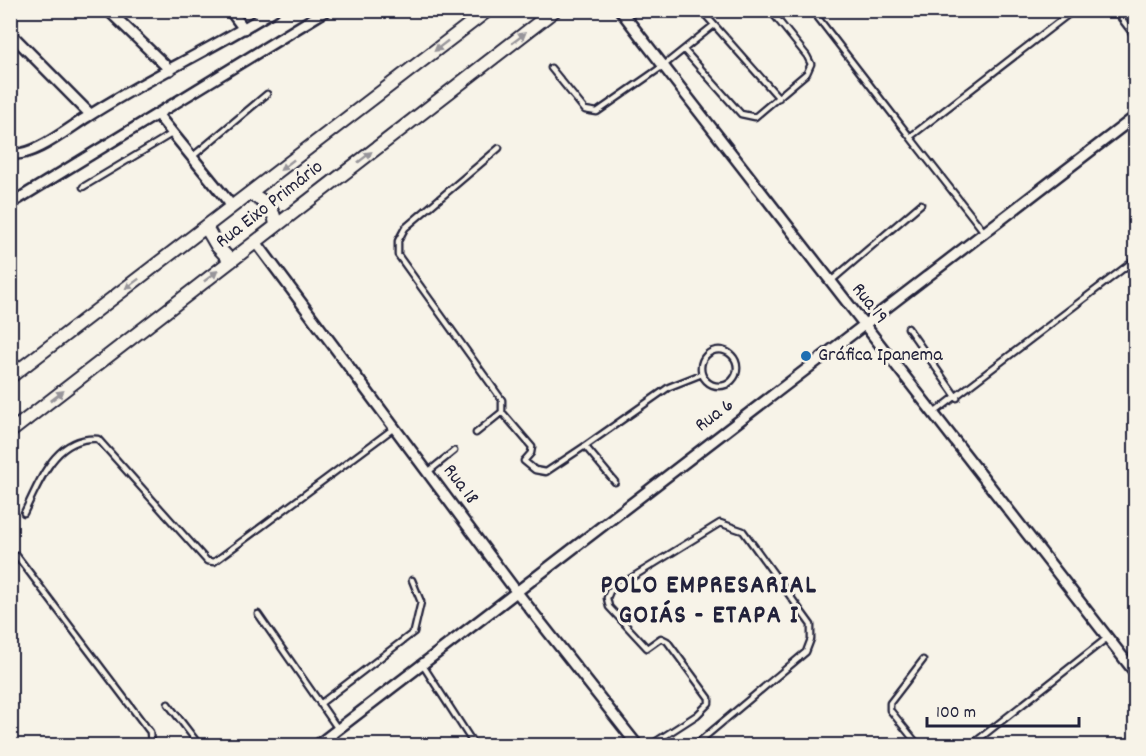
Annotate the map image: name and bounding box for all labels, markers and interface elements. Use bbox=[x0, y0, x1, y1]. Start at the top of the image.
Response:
one-way arrow bbox=[512, 32, 527, 44]
one-way arrow bbox=[434, 40, 449, 52]
one-way arrow bbox=[357, 150, 373, 163]
street label: Rua Eixo Primário bbox=[210, 154, 330, 256]
one-way arrow bbox=[279, 159, 295, 172]
one-way arrow bbox=[203, 270, 219, 283]
street label: Rua 19 bbox=[844, 277, 894, 331]
one-way arrow bbox=[124, 278, 140, 290]
place label: Gráfica Ipanema bbox=[818, 342, 943, 370]
marker: Gráfica Ipanema bbox=[799, 349, 813, 363]
one-way arrow bbox=[49, 390, 64, 402]
street label: Rua 6 bbox=[690, 392, 740, 440]
street label: Rua 18 bbox=[435, 459, 485, 511]
district label: POLO EMPRESARIAL GOIÁS - ETAPA I bbox=[601, 568, 817, 635]
scale bar bbox=[927, 690, 1078, 728]
text: 100 m bbox=[936, 701, 976, 726]

